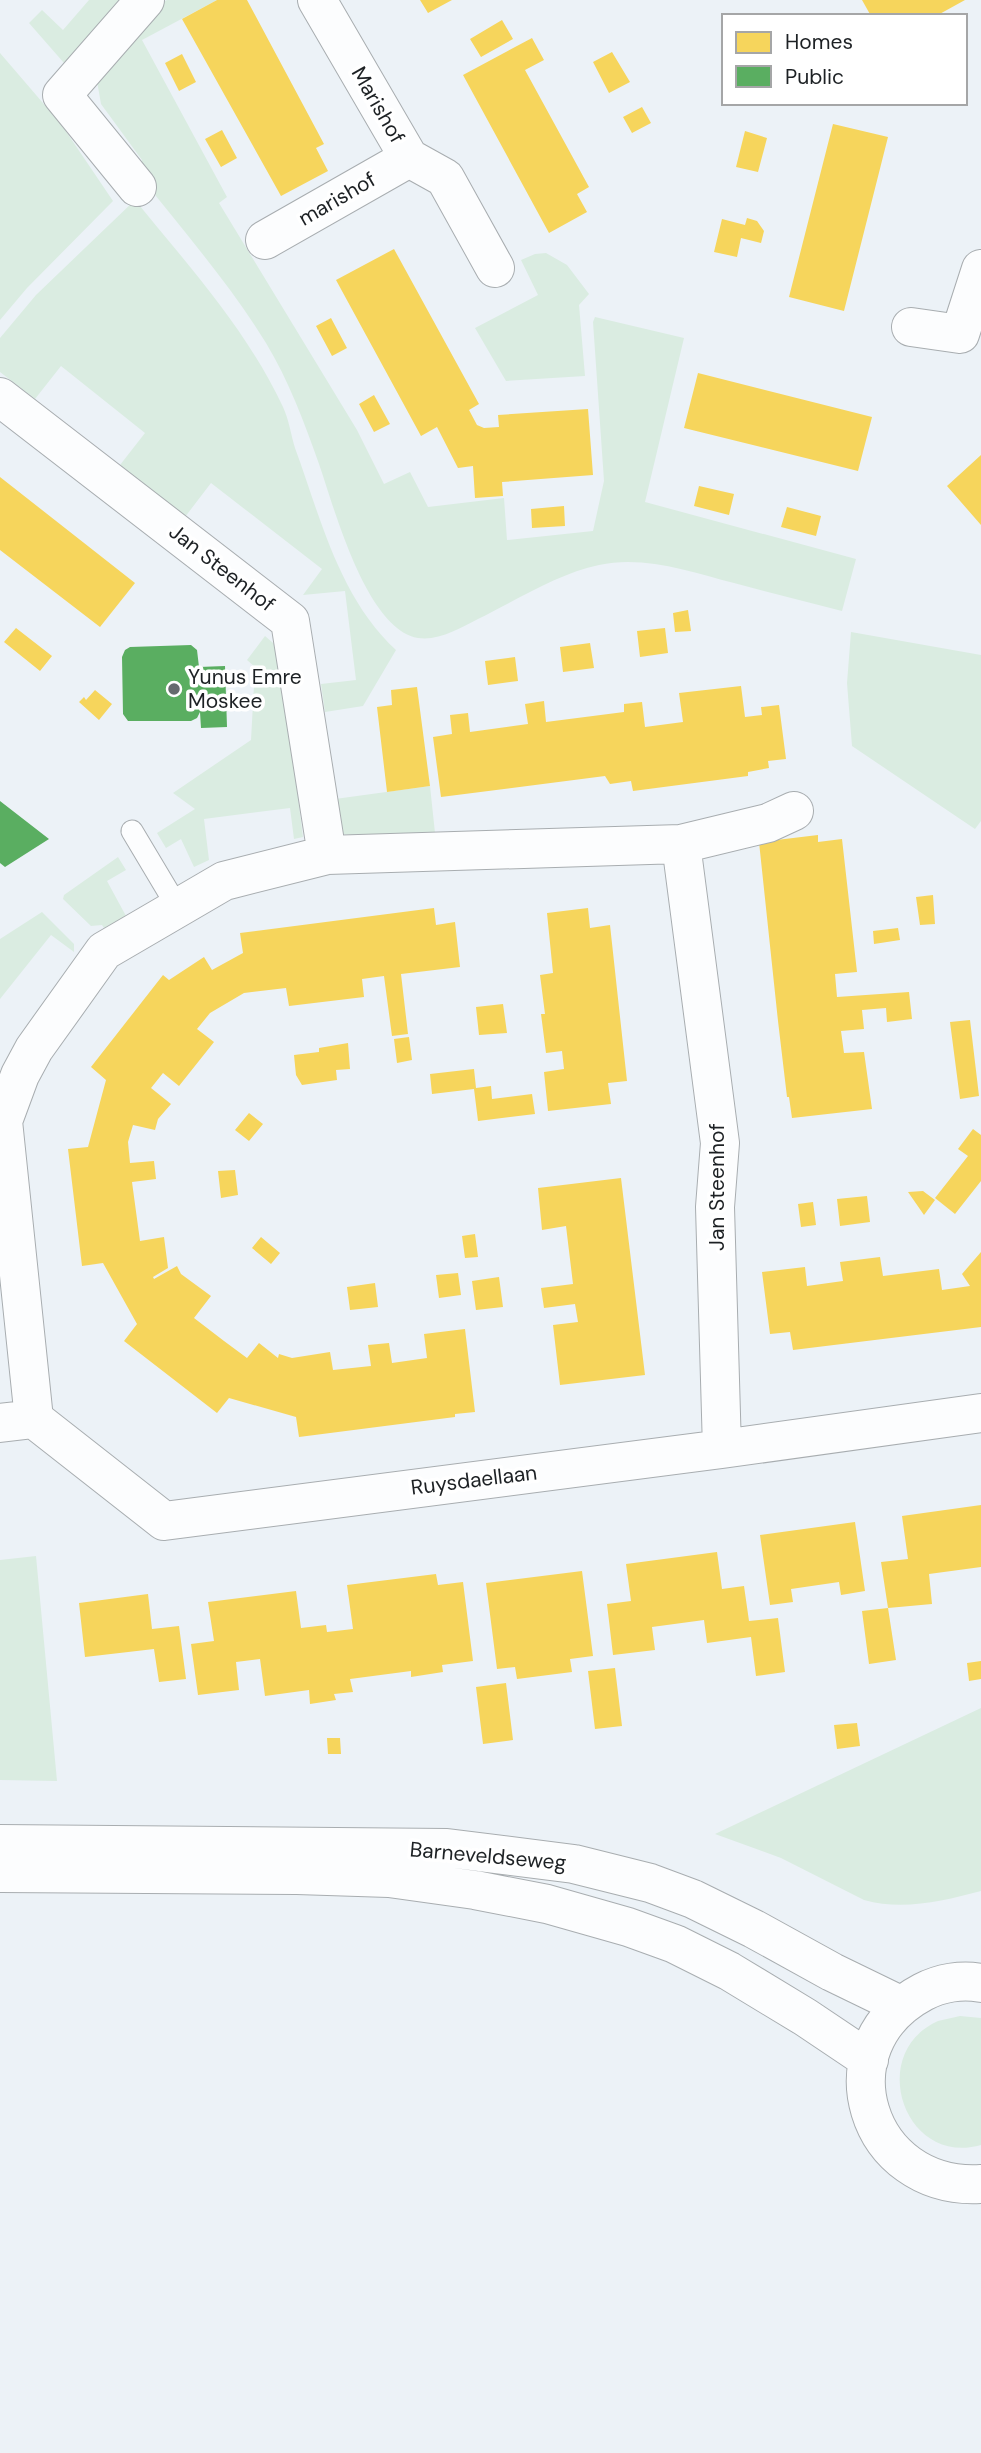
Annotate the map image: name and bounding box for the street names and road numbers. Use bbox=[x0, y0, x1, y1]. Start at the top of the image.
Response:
street label: Marishof bbox=[345, 62, 411, 148]
street label: marishof bbox=[293, 166, 381, 232]
street label: Jan Steenhof bbox=[163, 518, 281, 618]
street label: Jan Steenhof bbox=[703, 1123, 731, 1251]
street label: Ruysdaellaan bbox=[409, 1458, 539, 1502]
street label: Barneveldseweg bbox=[409, 1835, 568, 1877]

